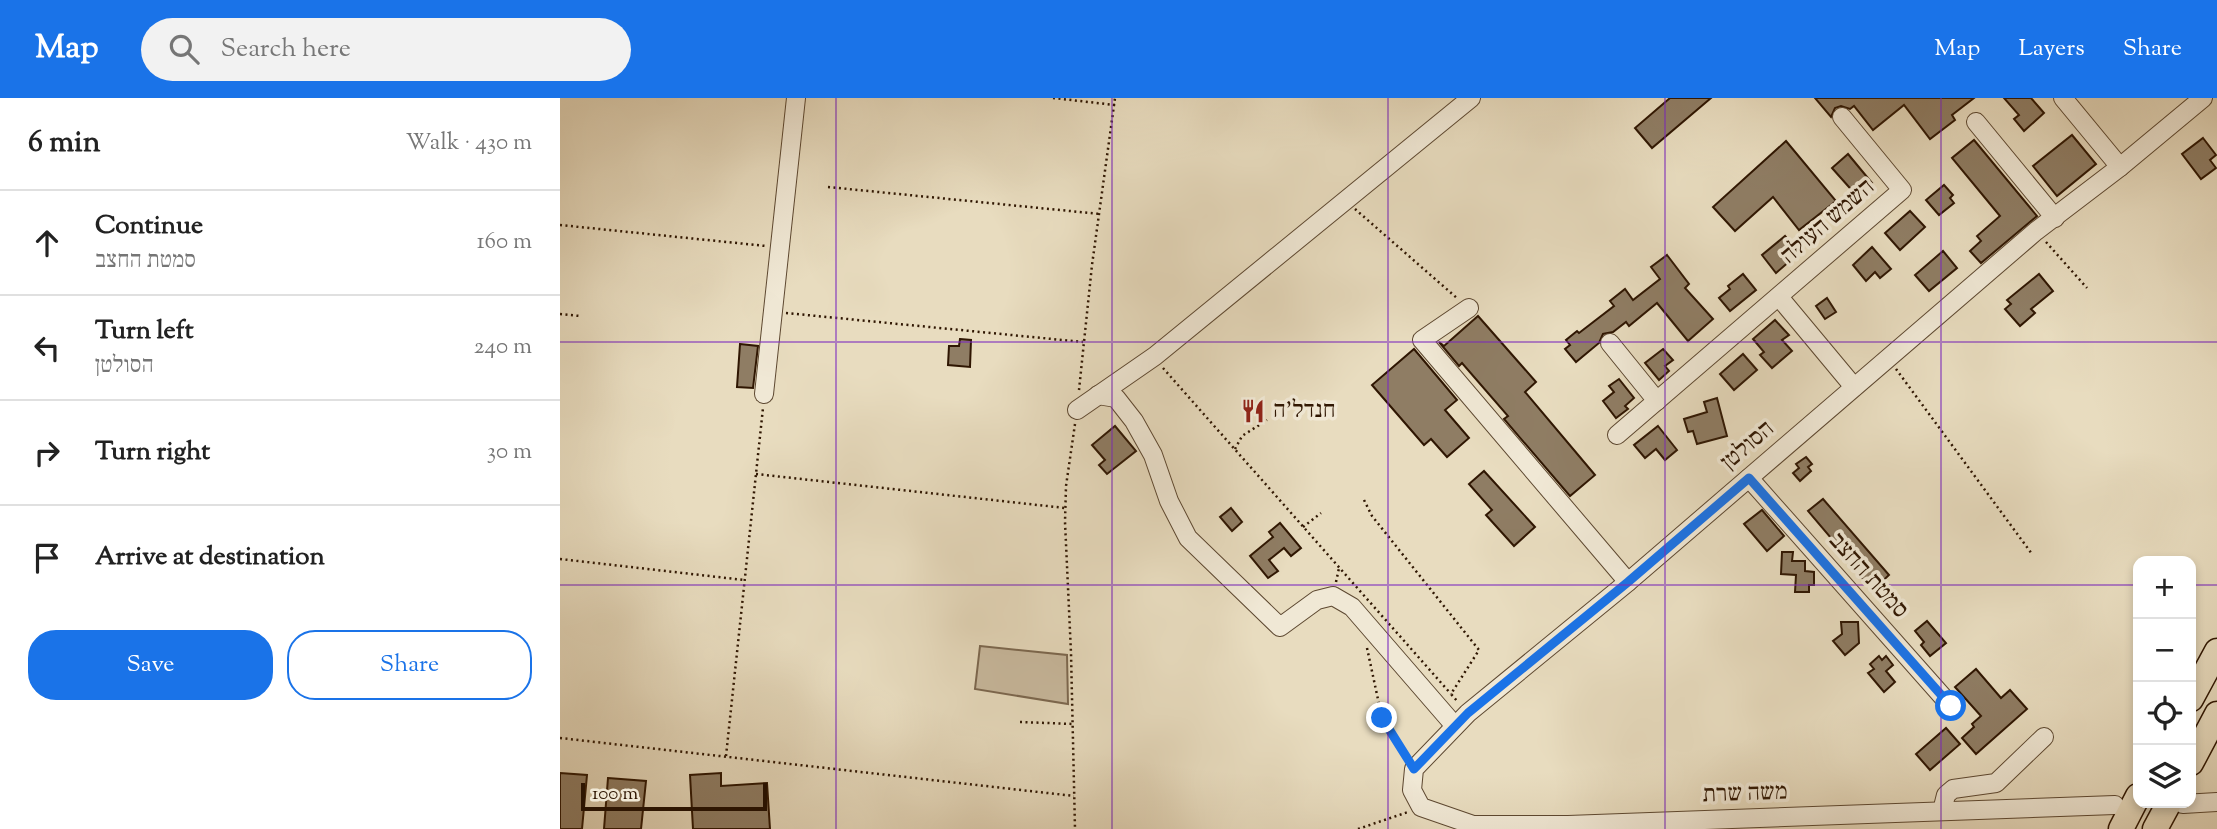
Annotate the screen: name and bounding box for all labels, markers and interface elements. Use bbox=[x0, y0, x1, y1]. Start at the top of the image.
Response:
search box bbox=[141, 18, 631, 81]
text: Map bbox=[35, 25, 99, 73]
icon: search bbox=[165, 30, 203, 68]
text: Search here bbox=[221, 31, 351, 68]
text: Map bbox=[1934, 32, 1980, 66]
text: Layers bbox=[2018, 32, 2085, 66]
text: Share bbox=[2123, 32, 2182, 66]
text: 6 min bbox=[28, 122, 100, 165]
text: Walk · 430 m bbox=[406, 127, 532, 160]
street label: השמש העולה bbox=[1773, 171, 1883, 273]
text: Continue bbox=[95, 208, 203, 245]
icon: ahead bbox=[28, 224, 66, 262]
text: 160 m bbox=[477, 226, 532, 259]
text: סמטת החצב bbox=[95, 245, 196, 278]
text: Turn left bbox=[95, 313, 194, 350]
icon: left bbox=[28, 329, 66, 367]
text: 240 m bbox=[474, 331, 532, 364]
text: הסולטן bbox=[95, 350, 154, 383]
place label: חנדל'ה bbox=[1273, 394, 1336, 428]
restaurant icon: חנדל'ה bbox=[1239, 397, 1267, 425]
street label: הסולטן bbox=[1714, 413, 1782, 479]
icon: right bbox=[28, 434, 66, 472]
text: Turn right bbox=[95, 434, 210, 471]
text: 30 m bbox=[487, 436, 532, 469]
street label: סמטת החצב bbox=[1820, 525, 1916, 627]
icon: arrive bbox=[28, 539, 66, 577]
text: Arrive at destination bbox=[95, 539, 325, 576]
map controls bbox=[2133, 556, 2196, 808]
button: + bbox=[2133, 556, 2196, 619]
button: − bbox=[2133, 619, 2196, 682]
button: Save bbox=[28, 630, 273, 700]
button: Share bbox=[287, 630, 532, 700]
button: locate bbox=[2133, 682, 2196, 745]
route start bbox=[1935, 690, 1966, 721]
route end bbox=[1366, 702, 1397, 733]
button: layers bbox=[2133, 745, 2196, 808]
street label: משה שרת bbox=[1702, 776, 1788, 812]
scale bar bbox=[581, 780, 766, 812]
text: 100 m bbox=[592, 781, 638, 808]

